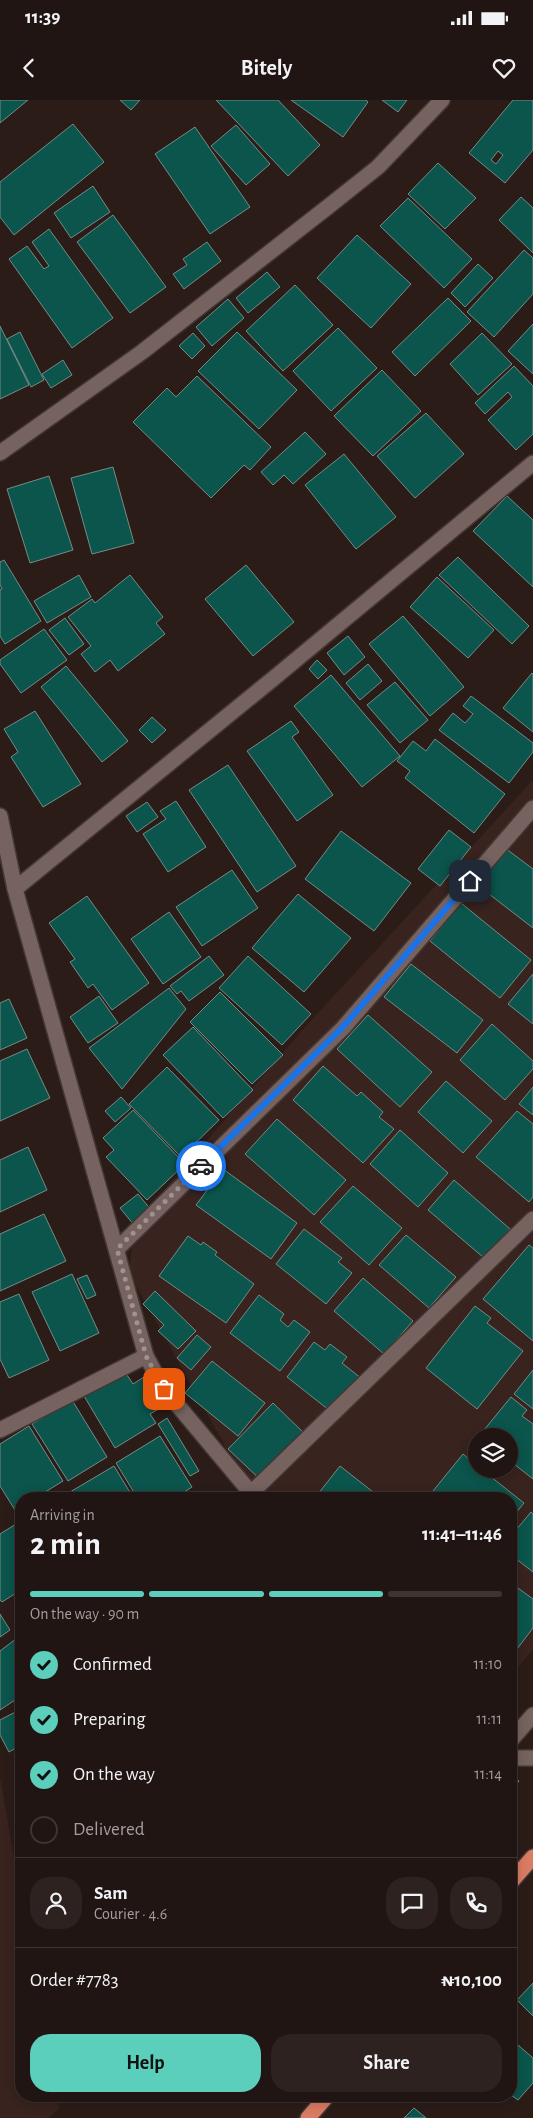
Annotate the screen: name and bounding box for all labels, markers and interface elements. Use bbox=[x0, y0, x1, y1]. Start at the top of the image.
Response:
text: 11:39 bbox=[25, 8, 60, 27]
icon: back bbox=[15, 54, 43, 82]
icon: heart bbox=[490, 54, 518, 82]
text: Bitely bbox=[241, 57, 292, 79]
pin bbox=[449, 860, 491, 902]
icon: home bbox=[456, 867, 484, 895]
courier bbox=[176, 1141, 226, 1191]
icon: car bbox=[187, 1152, 215, 1180]
pin bbox=[143, 1368, 185, 1410]
icon: bag bbox=[150, 1375, 178, 1403]
map controls bbox=[468, 1428, 518, 1478]
button: layers bbox=[468, 1428, 518, 1478]
text: Arriving in bbox=[30, 1507, 95, 1523]
text: 11:41–11:46 bbox=[422, 1525, 502, 1544]
text: 2 min bbox=[30, 1528, 101, 1560]
text: On the way · 90 m bbox=[30, 1606, 139, 1622]
icon: check bbox=[30, 1651, 58, 1679]
text: Confirmed bbox=[73, 1655, 152, 1674]
text: 11:10 bbox=[473, 1656, 502, 1672]
icon: check bbox=[30, 1706, 58, 1734]
text: Preparing bbox=[73, 1710, 146, 1729]
text: 11:11 bbox=[476, 1711, 502, 1727]
icon: check bbox=[30, 1761, 58, 1789]
text: On the way bbox=[73, 1765, 155, 1784]
text: 11:14 bbox=[474, 1766, 502, 1782]
text: Delivered bbox=[73, 1820, 145, 1839]
button: person bbox=[30, 1877, 82, 1929]
button: chat bbox=[386, 1877, 438, 1929]
button: phone bbox=[450, 1877, 502, 1929]
text: Sam bbox=[94, 1884, 128, 1903]
text: Courier · 4.6 bbox=[94, 1906, 167, 1922]
text: Order #7783 bbox=[30, 1971, 119, 1990]
text: ₦10,100 bbox=[441, 1971, 502, 1990]
button: Help bbox=[30, 2034, 261, 2092]
button: Share bbox=[271, 2034, 502, 2092]

